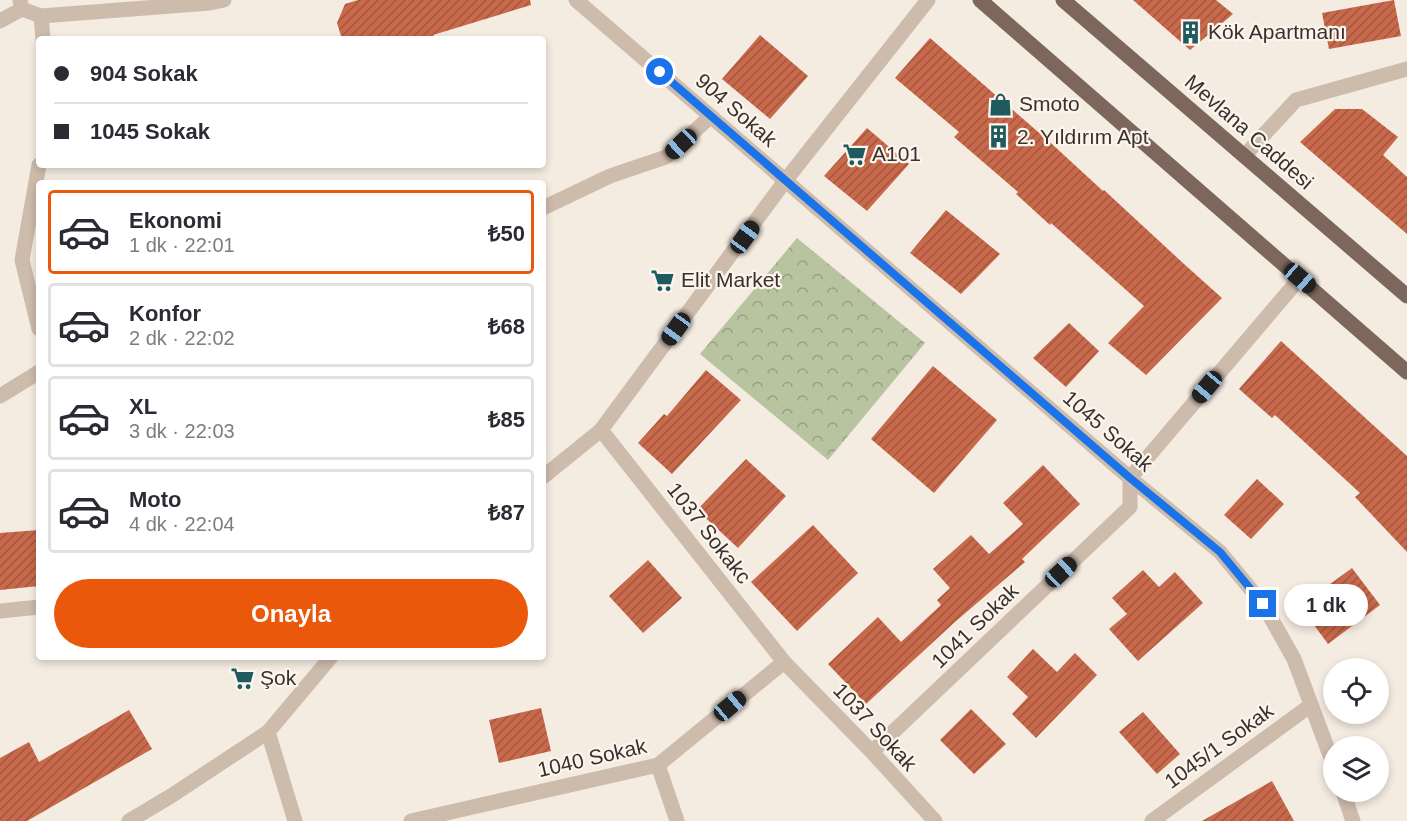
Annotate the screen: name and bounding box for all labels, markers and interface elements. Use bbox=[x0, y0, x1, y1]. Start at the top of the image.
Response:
building icon: Kök Apartmanı bbox=[1177, 19, 1203, 45]
place label: Kök Apartmanı bbox=[1208, 20, 1346, 43]
route start bbox=[646, 58, 673, 85]
text: 904 Sokak bbox=[90, 61, 198, 86]
street label: 904 Sokak bbox=[691, 68, 782, 151]
street label: Mevlana Caddesi bbox=[1181, 70, 1318, 194]
shop icon: Smoto bbox=[988, 91, 1014, 117]
place label: Smoto bbox=[1019, 92, 1080, 115]
text: 1045 Sokak bbox=[90, 119, 210, 144]
building icon: 2. Yıldırım Apt bbox=[986, 124, 1012, 150]
car bbox=[662, 125, 700, 163]
place label: 2. Yıldırım Apt bbox=[1017, 125, 1149, 148]
supermarket icon: A101 bbox=[841, 141, 867, 167]
place label: A101 bbox=[872, 142, 921, 165]
icon: car bbox=[57, 205, 111, 259]
text: Ekonomi bbox=[129, 208, 222, 233]
car bbox=[727, 217, 763, 257]
text: ₺50 bbox=[488, 221, 525, 246]
text: 1 dk · 22:01 bbox=[129, 234, 235, 256]
car bbox=[1281, 259, 1319, 297]
supermarket icon: Elit Market bbox=[650, 267, 676, 293]
place label: Elit Market bbox=[681, 268, 780, 291]
icon: car bbox=[57, 298, 111, 352]
text: Konfor bbox=[129, 301, 201, 326]
car bbox=[658, 309, 694, 349]
text: ₺68 bbox=[488, 314, 525, 339]
text: 2 dk · 22:02 bbox=[129, 327, 235, 349]
car bbox=[1189, 367, 1225, 407]
street label: 1045 Sokak bbox=[1059, 386, 1158, 476]
icon: car bbox=[57, 391, 111, 445]
text: XL bbox=[129, 394, 157, 419]
text: ₺85 bbox=[488, 407, 525, 432]
text: 3 dk · 22:03 bbox=[129, 420, 235, 442]
street label: 1037 Sokakc bbox=[663, 478, 756, 588]
icon: car bbox=[57, 484, 111, 538]
text: Moto bbox=[129, 487, 182, 512]
text: ₺87 bbox=[488, 500, 525, 525]
text: 4 dk · 22:04 bbox=[129, 513, 235, 535]
car bbox=[1042, 553, 1080, 591]
street label: 1041 Sokak bbox=[927, 578, 1023, 672]
button: Onayla bbox=[54, 579, 528, 648]
callout: 1 dk bbox=[1284, 583, 1368, 625]
route end bbox=[1249, 590, 1276, 617]
text: 1 dk bbox=[1306, 594, 1346, 616]
map controls bbox=[1323, 658, 1389, 802]
button: locate bbox=[1323, 658, 1389, 724]
supermarket icon: Şok bbox=[229, 665, 255, 691]
place label: Şok bbox=[260, 666, 297, 689]
street label: 1037 Sokak bbox=[829, 678, 922, 775]
car bbox=[710, 688, 750, 724]
street label: 1045/1 Sokak bbox=[1160, 698, 1278, 793]
street label: 1040 Sokak bbox=[535, 734, 649, 781]
button: layers bbox=[1323, 736, 1389, 802]

